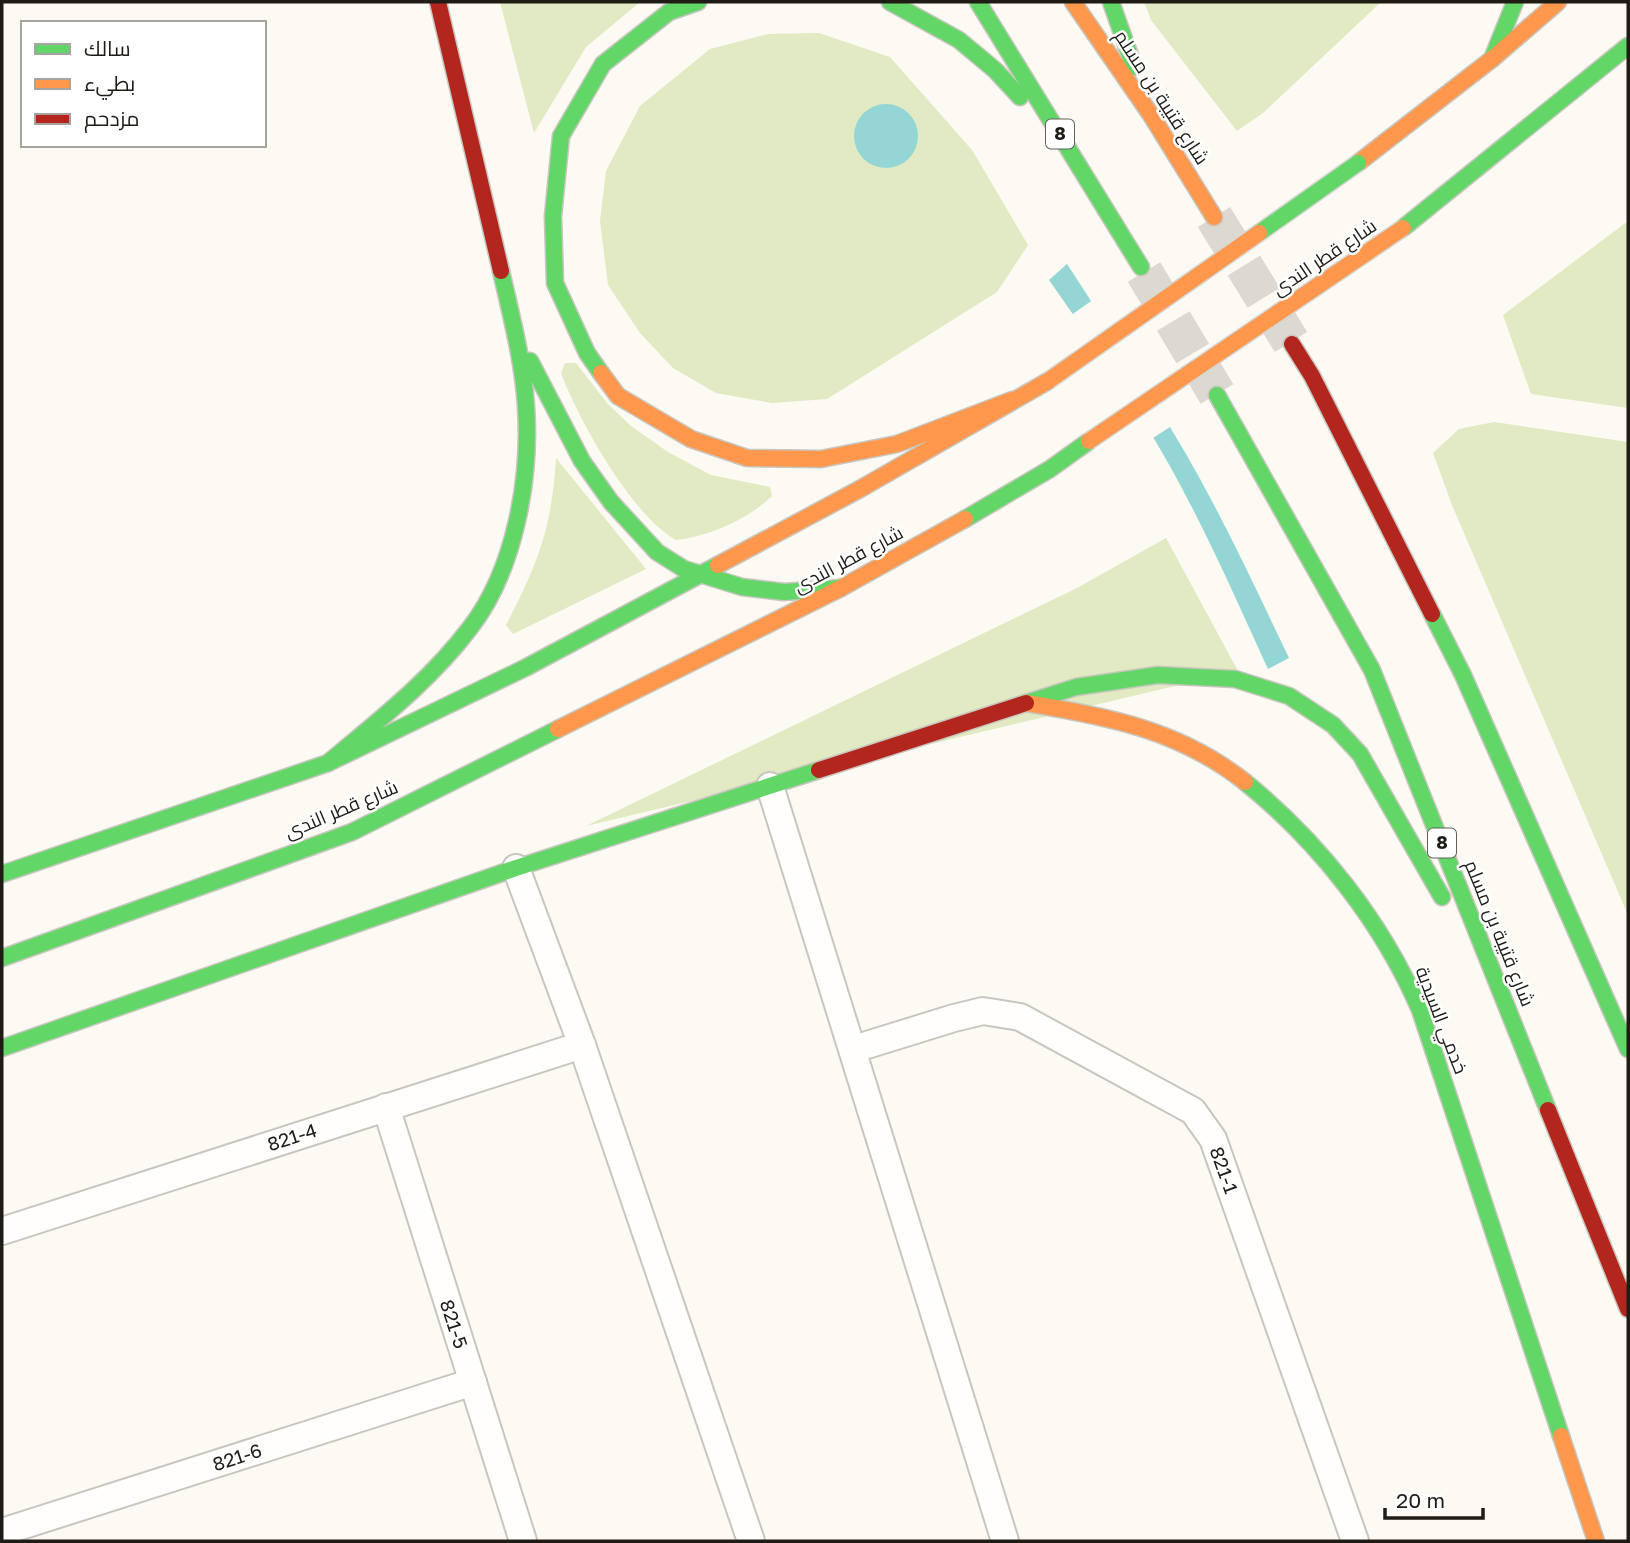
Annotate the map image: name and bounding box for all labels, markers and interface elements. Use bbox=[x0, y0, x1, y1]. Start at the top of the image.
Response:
legend bbox=[21, 21, 266, 147]
street label: شارع قتيبة بن مسلم bbox=[1108, 25, 1214, 170]
text: سالك bbox=[84, 35, 131, 61]
text: بطيء bbox=[84, 70, 135, 100]
text: مزدحم bbox=[84, 105, 139, 133]
road number: 8 bbox=[1046, 119, 1074, 148]
street label: شارع قطر الندى bbox=[1267, 213, 1382, 302]
street label: شارع قطر الندى bbox=[789, 520, 908, 600]
street label: شارع قطر الندى bbox=[281, 774, 402, 846]
road number: 8 bbox=[1428, 828, 1456, 858]
street label: شارع قتيبة بن مسلم bbox=[1458, 856, 1540, 1010]
street label: خدمي السيدية bbox=[1408, 963, 1473, 1078]
street label: 821-4 bbox=[264, 1118, 319, 1155]
street label: 821-1 bbox=[1205, 1143, 1244, 1196]
street label: 821-5 bbox=[436, 1296, 473, 1351]
street label: 821-6 bbox=[209, 1438, 264, 1475]
scale bar bbox=[1385, 1476, 1483, 1520]
text: 20 m bbox=[1396, 1487, 1445, 1513]

